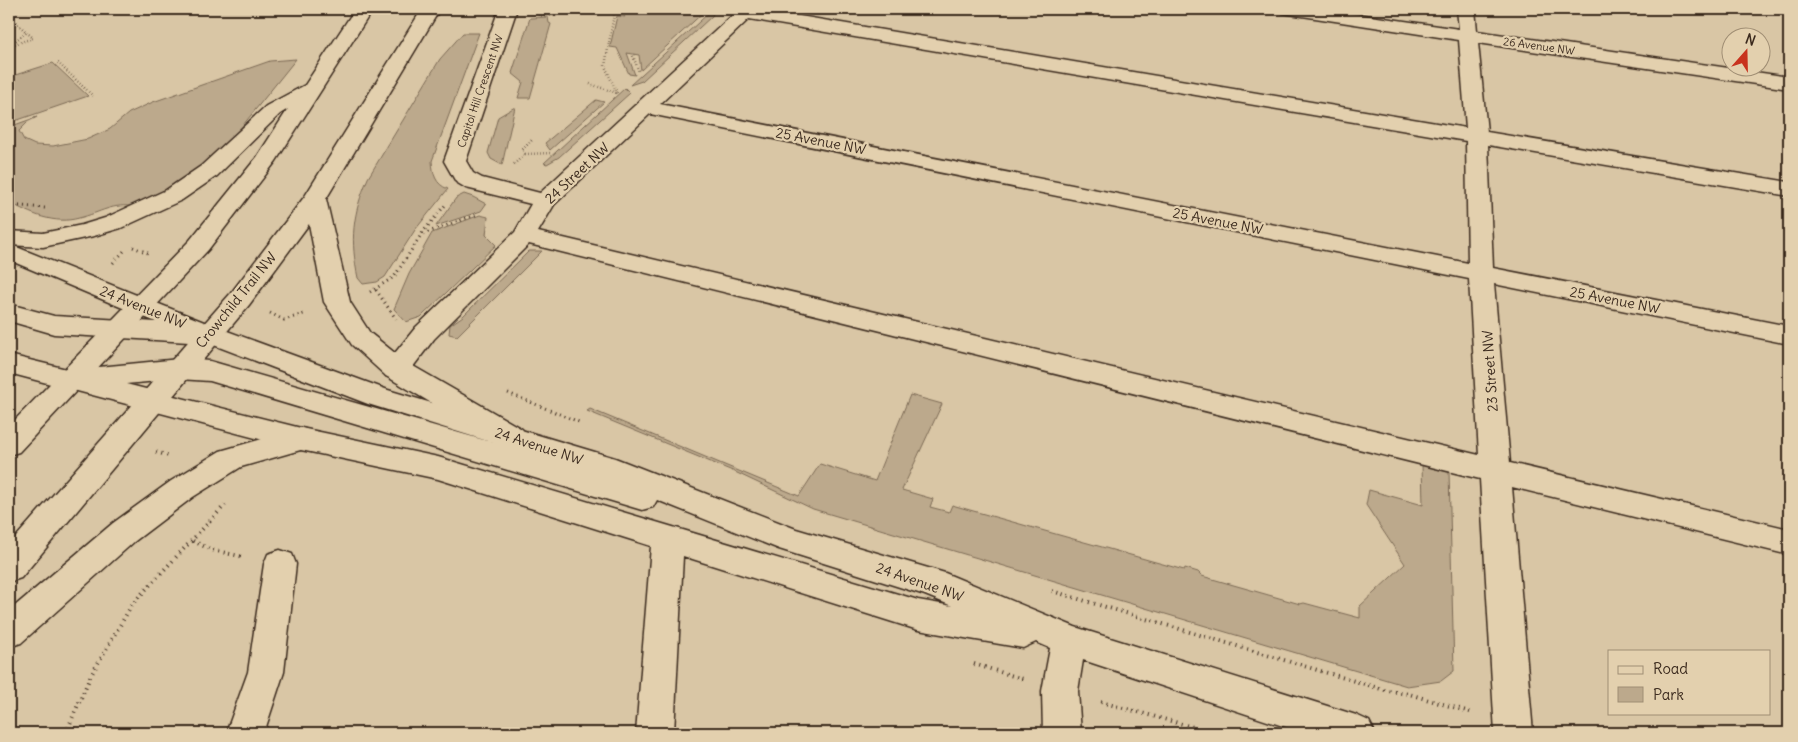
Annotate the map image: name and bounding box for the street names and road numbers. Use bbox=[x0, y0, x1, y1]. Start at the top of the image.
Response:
street label: Capitol Hill Crescent NW bbox=[454, 33, 506, 149]
street label: 26 Avenue NW bbox=[1502, 34, 1576, 58]
street label: 25 Avenue NW bbox=[774, 123, 868, 159]
street label: 24 Street NW bbox=[541, 138, 613, 208]
street label: 25 Avenue NW bbox=[1171, 203, 1265, 239]
street label: Crowchild Trail NW bbox=[192, 248, 280, 352]
street label: 24 Avenue NW bbox=[97, 282, 189, 333]
street label: 25 Avenue NW bbox=[1568, 282, 1662, 318]
street label: 23 Street NW bbox=[1478, 329, 1502, 413]
street label: 24 Avenue NW bbox=[493, 423, 586, 469]
street label: 24 Avenue NW bbox=[874, 559, 966, 605]

